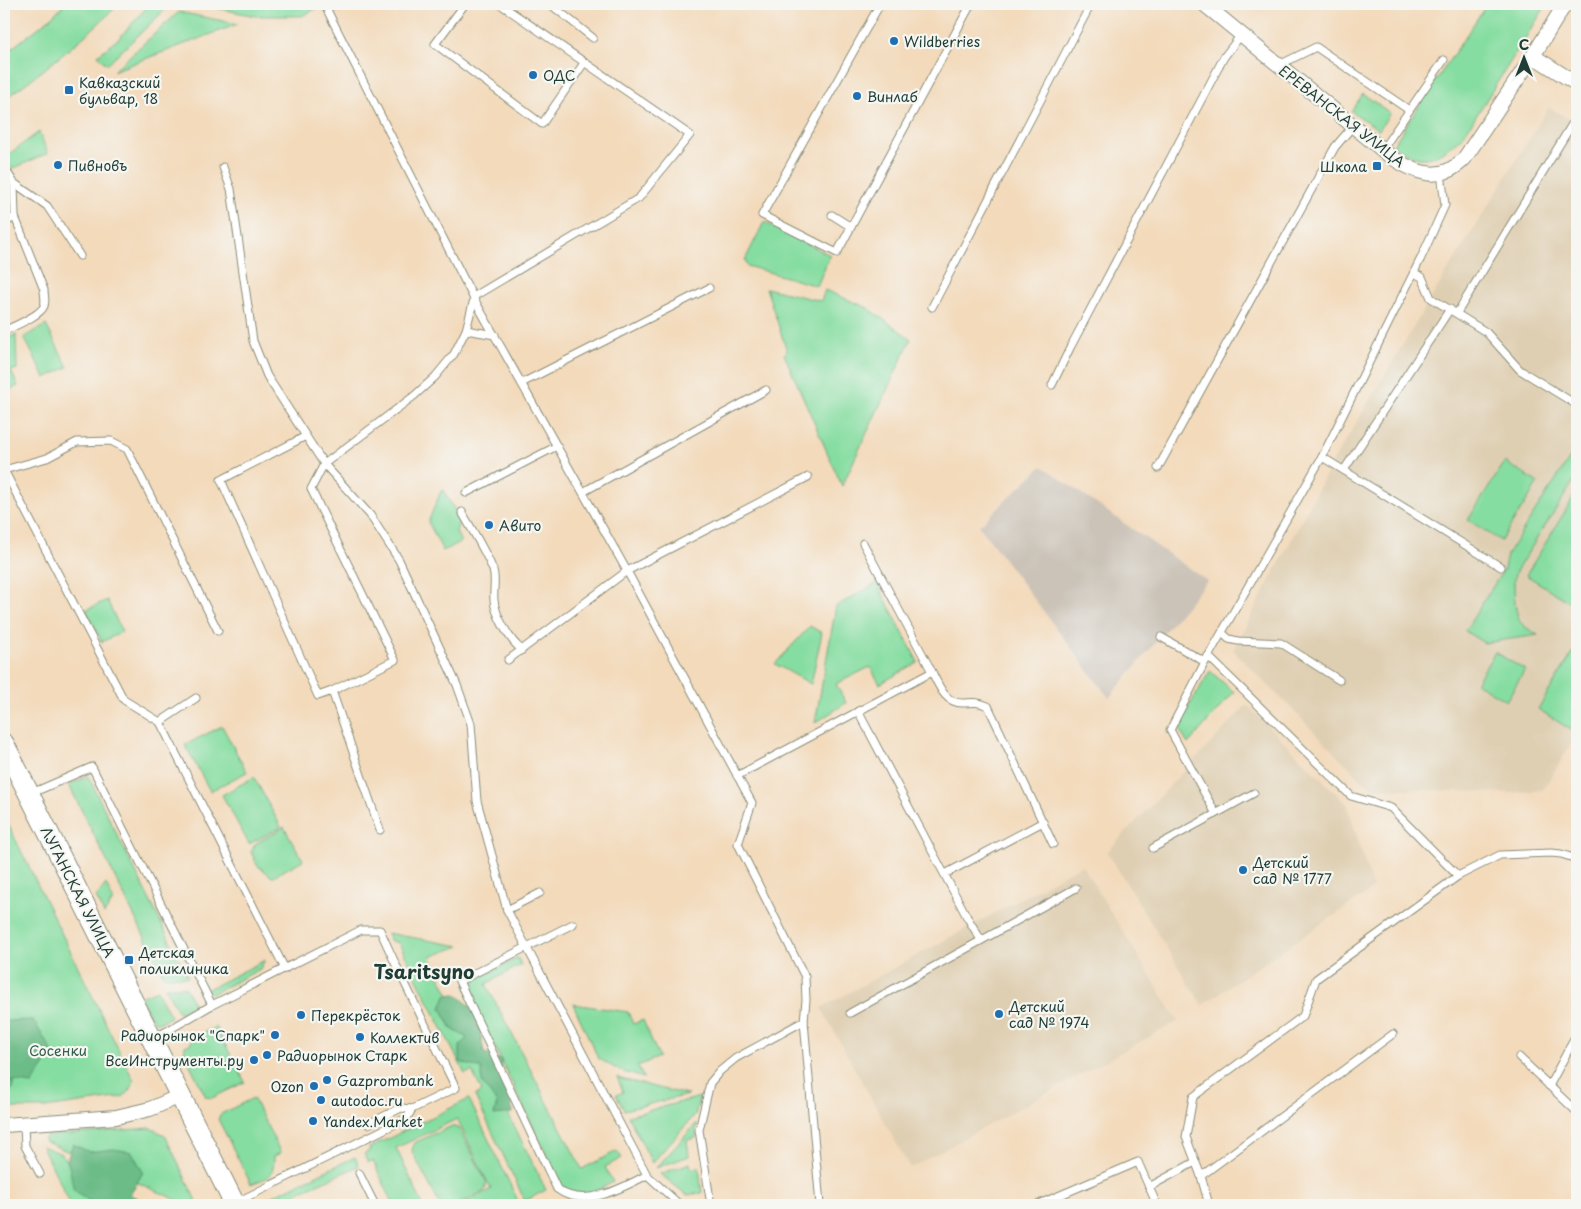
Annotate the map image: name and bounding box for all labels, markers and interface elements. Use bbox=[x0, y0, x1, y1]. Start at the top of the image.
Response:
place label: Wildberries bbox=[904, 31, 980, 52]
north arrow bbox=[1498, 32, 1548, 82]
text: С bbox=[1519, 34, 1529, 55]
marker: Wildberries bbox=[888, 35, 900, 47]
street label: ЕРЕВАНСКАЯ УЛИЦА bbox=[1275, 60, 1410, 172]
place label: ОДС bbox=[543, 65, 576, 86]
marker: ОДС bbox=[527, 69, 539, 81]
place label: Кавказский бульвар, 18 bbox=[79, 72, 161, 109]
marker: Кавказский бульвар, 18 bbox=[63, 84, 75, 96]
place label: Винлаб bbox=[867, 86, 918, 107]
marker: Винлаб bbox=[851, 90, 863, 102]
place label: Пивновъ bbox=[68, 155, 127, 176]
place label: Школа bbox=[1320, 156, 1367, 177]
marker: Пивновъ bbox=[52, 159, 64, 171]
marker: Школа bbox=[1371, 160, 1383, 172]
place label: Авито bbox=[499, 515, 542, 536]
marker: Авито bbox=[483, 519, 495, 531]
street label: ЛУГАНСКАЯ УЛИЦА bbox=[36, 823, 120, 961]
place label: Детский сад № 1777 bbox=[1252, 852, 1332, 889]
marker: Детский сад № 1777 bbox=[1237, 864, 1249, 876]
place label: Детская поликлиника bbox=[138, 942, 229, 979]
marker: Детская поликлиника bbox=[123, 954, 135, 966]
district label: Tsaritsyno bbox=[374, 957, 474, 985]
place label: Детский сад № 1974 bbox=[1008, 996, 1090, 1033]
place label: Перекрёсток bbox=[311, 1005, 401, 1026]
marker: Детский сад № 1974 bbox=[993, 1008, 1005, 1020]
marker: Перекрёсток bbox=[295, 1009, 307, 1021]
place label: Радиорынок "Спарк" bbox=[121, 1025, 265, 1046]
place label: Коллектив bbox=[370, 1027, 439, 1048]
marker: Радиорынок "Спарк" bbox=[269, 1029, 281, 1041]
marker: Коллектив bbox=[354, 1031, 366, 1043]
park label: Сосенки bbox=[29, 1040, 87, 1061]
place label: Радиорынок Старк bbox=[277, 1045, 408, 1066]
marker: Радиорынок Старк bbox=[261, 1049, 273, 1061]
place label: ВсеИнструменты.ру bbox=[105, 1050, 244, 1071]
marker: ВсеИнструменты.ру bbox=[248, 1054, 260, 1066]
place label: Gazprombank bbox=[337, 1070, 434, 1091]
marker: Gazprombank bbox=[321, 1074, 333, 1086]
place label: Ozon bbox=[271, 1076, 304, 1097]
marker: Ozon bbox=[308, 1080, 320, 1092]
place label: autodoc.ru bbox=[331, 1090, 403, 1111]
marker: autodoc.ru bbox=[315, 1094, 327, 1106]
place label: Yandex.Market bbox=[323, 1111, 423, 1132]
marker: Yandex.Market bbox=[307, 1115, 319, 1127]

